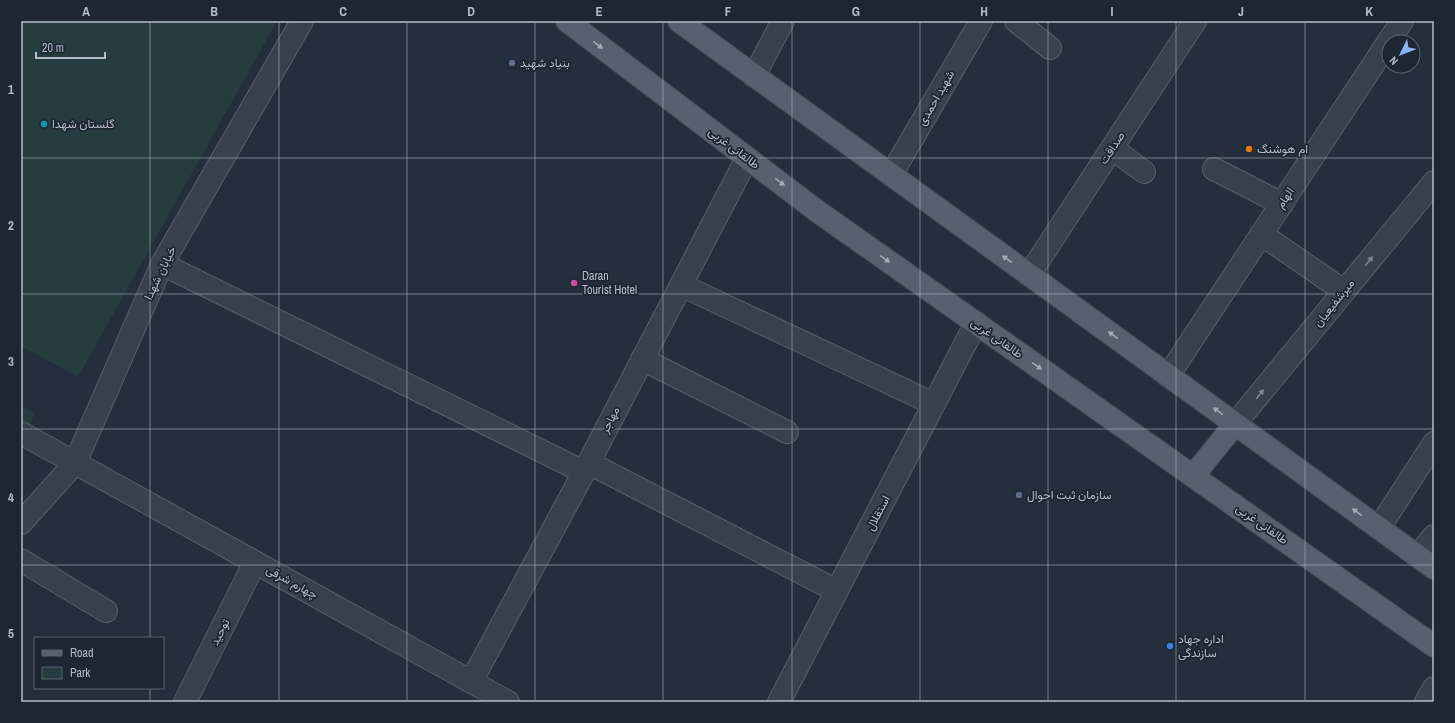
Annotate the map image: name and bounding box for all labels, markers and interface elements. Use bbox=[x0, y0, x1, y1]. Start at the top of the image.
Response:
text: A bbox=[82, 3, 90, 20]
text: B bbox=[210, 3, 218, 20]
text: C bbox=[339, 3, 347, 20]
text: D bbox=[467, 3, 475, 20]
text: E bbox=[595, 3, 603, 20]
text: F bbox=[725, 3, 732, 20]
text: G bbox=[852, 3, 860, 20]
text: H bbox=[980, 3, 988, 20]
text: I bbox=[1111, 3, 1114, 20]
text: J bbox=[1238, 3, 1244, 20]
text: K bbox=[1365, 3, 1373, 20]
scale bar bbox=[36, 34, 105, 60]
north arrow bbox=[1381, 34, 1421, 74]
text: 20 m bbox=[42, 40, 64, 56]
one-way arrow bbox=[592, 40, 603, 49]
text: N bbox=[1386, 54, 1401, 68]
place label: بنیاد شهید bbox=[520, 55, 570, 71]
marker: بنیاد شهید bbox=[507, 58, 517, 68]
street label: شهید احمدی bbox=[914, 67, 958, 129]
text: 1 bbox=[8, 81, 14, 98]
place label: گلستان شهدا bbox=[52, 116, 114, 132]
marker: گلستان شهدا bbox=[39, 119, 49, 129]
street label: طالقانی غربی bbox=[705, 123, 763, 173]
street label: صداقت bbox=[1096, 129, 1128, 167]
place label: ام هوشنگ bbox=[1257, 141, 1308, 157]
marker: ام هوشنگ bbox=[1244, 144, 1254, 154]
one-way arrow bbox=[774, 178, 785, 187]
street label: الهام bbox=[1272, 184, 1298, 212]
text: 2 bbox=[8, 217, 14, 234]
street label: خیابان شهدا bbox=[140, 244, 180, 302]
one-way arrow bbox=[880, 255, 890, 263]
one-way arrow bbox=[1002, 255, 1013, 263]
one-way arrow bbox=[1365, 255, 1373, 266]
place label: Daran Tourist Hotel bbox=[582, 268, 637, 298]
street label: میرشفیعیان bbox=[1310, 276, 1358, 330]
marker: Daran Tourist Hotel bbox=[569, 278, 579, 288]
street label: طالقانی غربی bbox=[968, 314, 1027, 362]
one-way arrow bbox=[1107, 331, 1118, 339]
text: 3 bbox=[8, 353, 14, 370]
one-way arrow bbox=[1032, 362, 1042, 370]
one-way arrow bbox=[1255, 388, 1264, 399]
street label: مهاجر bbox=[596, 404, 624, 437]
one-way arrow bbox=[1213, 407, 1223, 415]
place label: سازمان ثبت احوال bbox=[1027, 487, 1112, 503]
text: 4 bbox=[8, 489, 14, 506]
marker: سازمان ثبت احوال bbox=[1014, 490, 1024, 500]
street label: استقلال bbox=[862, 493, 894, 533]
street label: طالقانی غربی bbox=[1233, 500, 1292, 548]
one-way arrow bbox=[1352, 509, 1362, 517]
street label: چهارم شرقی bbox=[263, 561, 321, 603]
street label: توحید bbox=[207, 616, 234, 648]
text: 5 bbox=[8, 625, 14, 642]
place label: اداره جهاد سازندگی bbox=[1178, 631, 1224, 661]
legend bbox=[34, 637, 164, 689]
marker: اداره جهاد سازندگی bbox=[1165, 641, 1175, 651]
text: Road bbox=[70, 645, 94, 661]
text: Park bbox=[70, 665, 90, 681]

